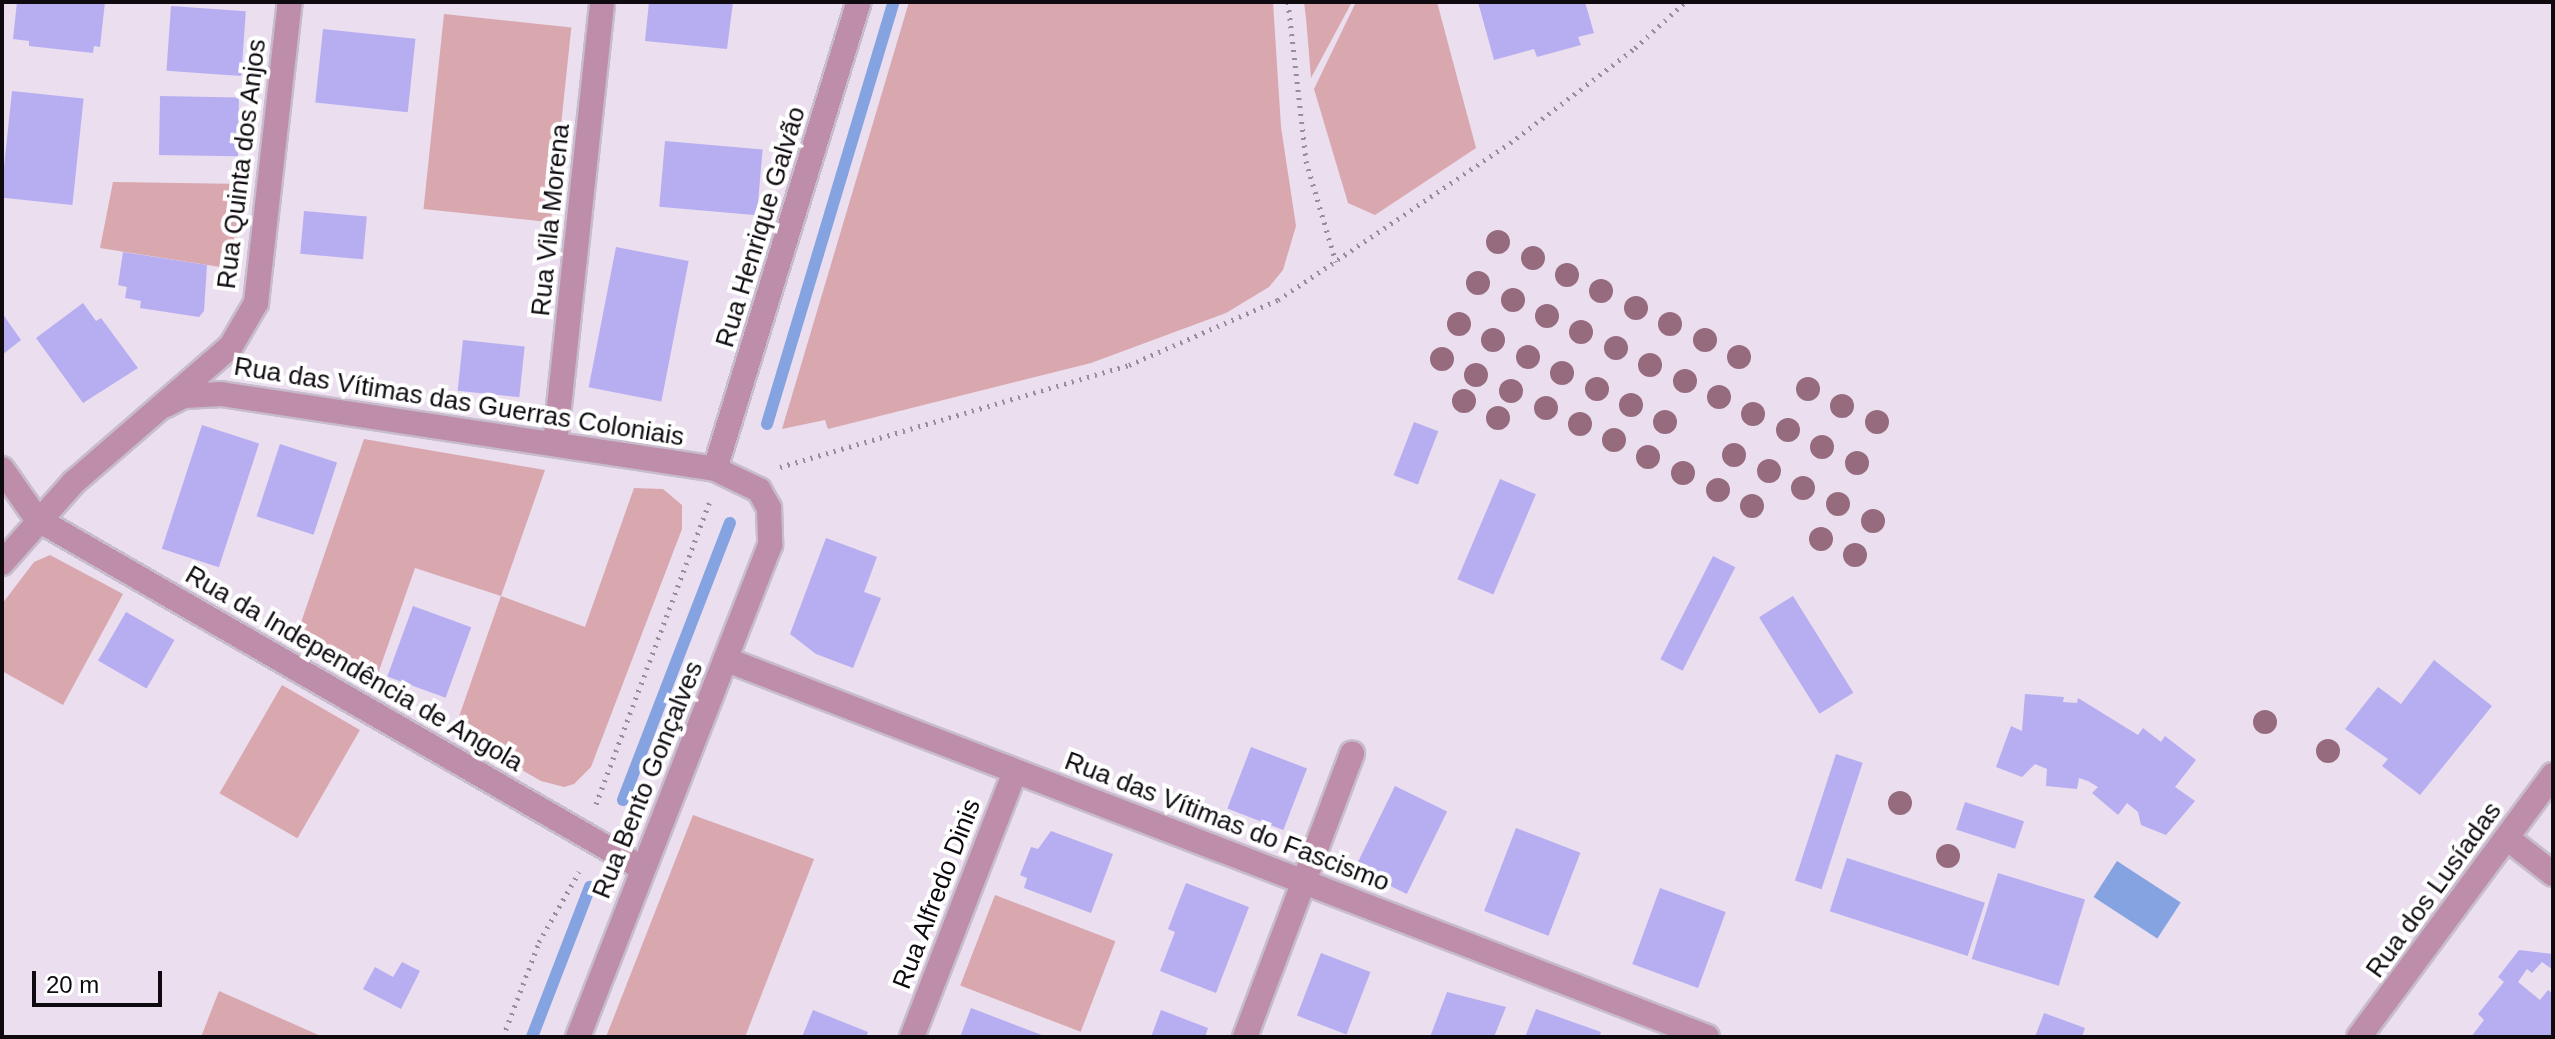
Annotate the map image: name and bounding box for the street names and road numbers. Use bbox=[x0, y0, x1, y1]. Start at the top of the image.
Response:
street label: Rua Quinta dos Anjos bbox=[211, 37, 273, 291]
street label: Rua Henrique Galvão bbox=[710, 103, 812, 351]
street label: Rua Vila Morena bbox=[525, 122, 577, 318]
street label: Rua das Vítimas das Guerras Coloniais bbox=[232, 351, 686, 453]
street label: Rua da Independência de Angola bbox=[179, 559, 529, 779]
street label: Rua Bento Gonçalves bbox=[586, 657, 710, 903]
street label: Rua das Vítimas do Fascismo bbox=[1060, 746, 1394, 898]
street label: Rua Alfredo Dinis bbox=[886, 794, 988, 994]
street label: Rua dos Lusíadas bbox=[2360, 796, 2508, 984]

